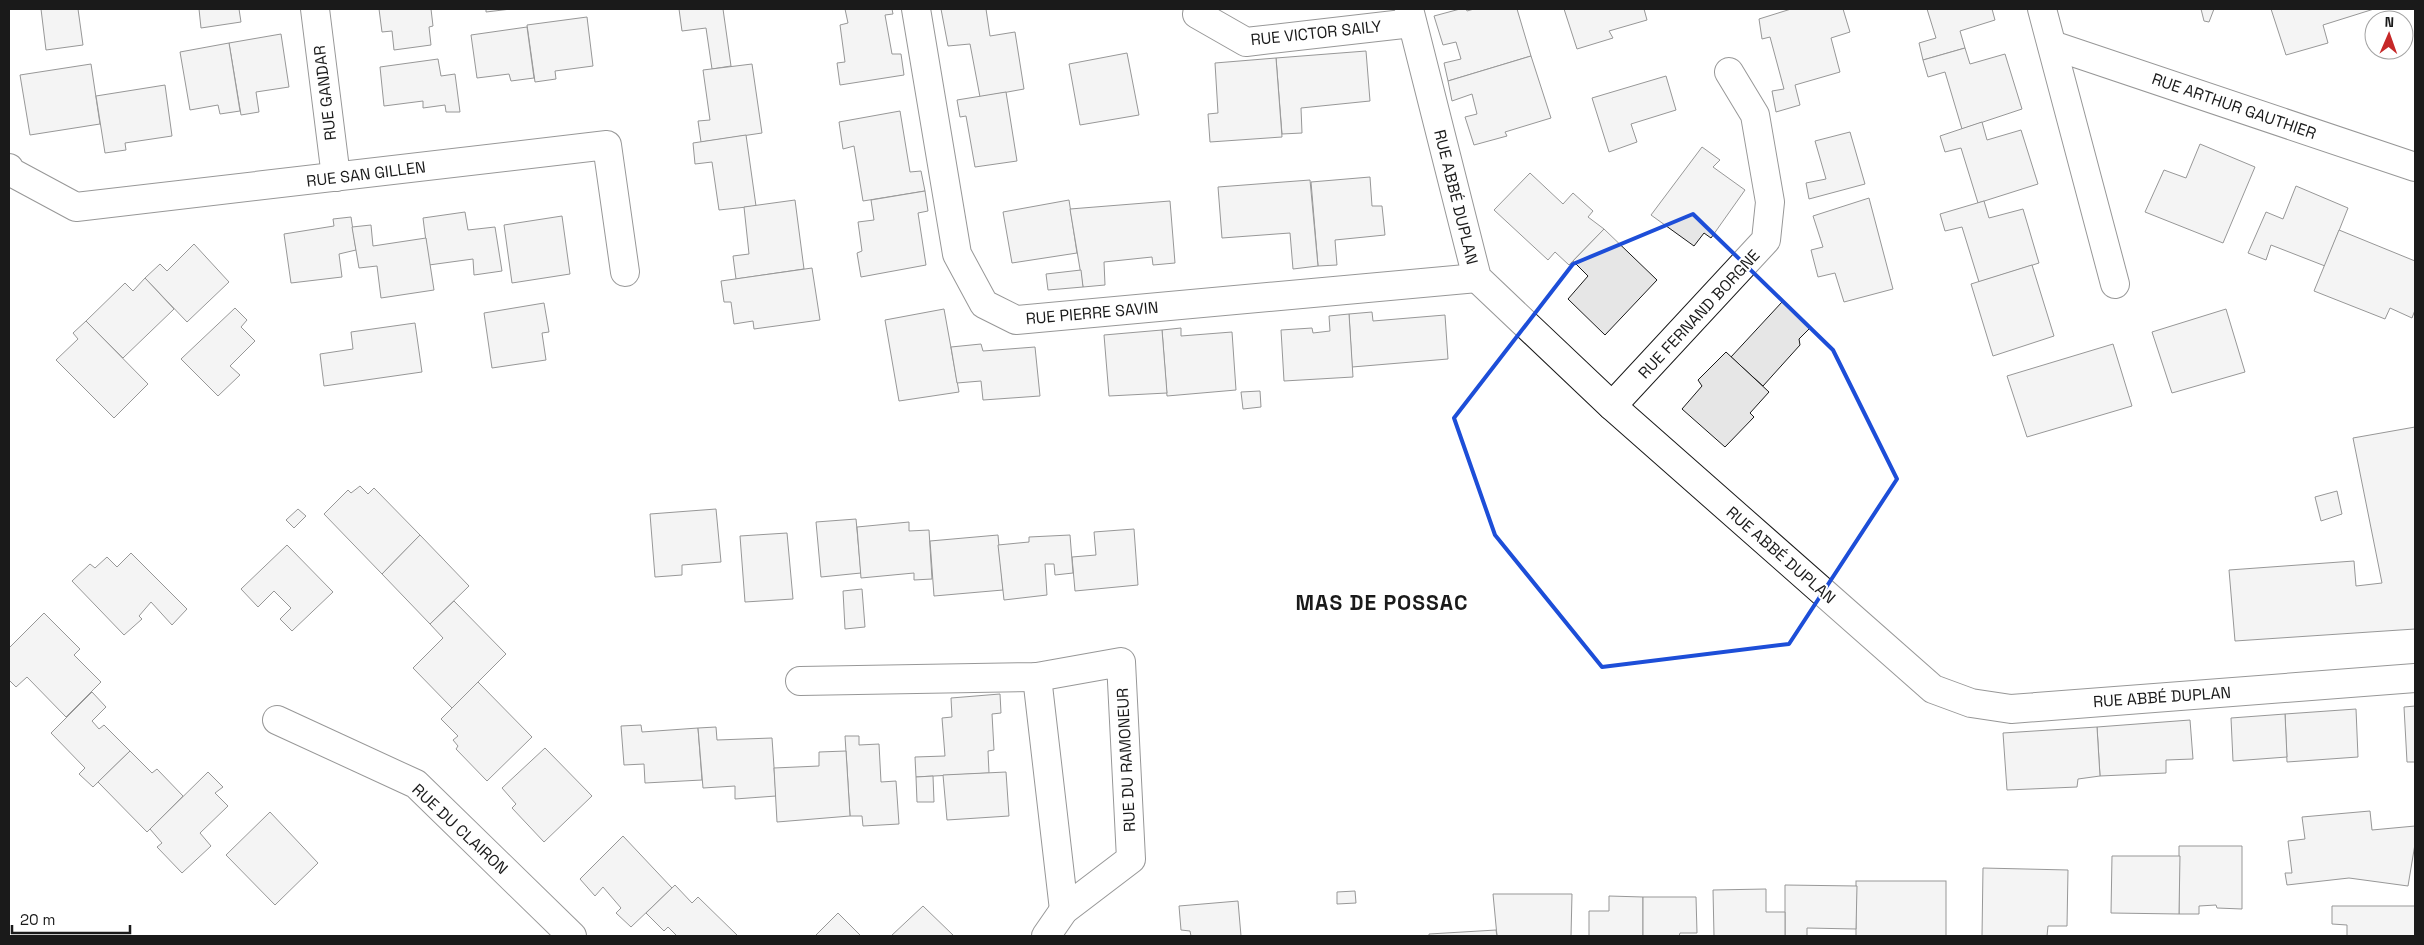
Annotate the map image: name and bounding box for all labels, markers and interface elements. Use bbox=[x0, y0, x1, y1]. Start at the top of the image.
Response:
north arrow bbox=[2364, 10, 2414, 60]
text: N bbox=[2384, 13, 2394, 31]
street label: RUE VICTOR SAILY bbox=[1249, 16, 1383, 50]
street label: RUE GANDAR bbox=[309, 44, 341, 142]
street label: RUE ARTHUR GAUTHIER bbox=[2149, 68, 2319, 144]
street label: RUE ABBÉ DUPLAN bbox=[1429, 127, 1483, 267]
street label: RUE SAN GILLEN bbox=[305, 156, 427, 192]
street label: RUE FERNAND BORGNE bbox=[1634, 245, 1764, 383]
street label: RUE PIERRE SAVIN bbox=[1025, 297, 1159, 329]
street label: RUE ABBÉ DUPLAN bbox=[1722, 502, 1840, 608]
district label: MAS DE POSSAC bbox=[1296, 589, 1468, 616]
street label: RUE ABBÉ DUPLAN bbox=[2092, 682, 2232, 712]
street label: RUE DU RAMONEUR bbox=[1112, 687, 1140, 833]
street label: RUE DU CLAIRON bbox=[408, 779, 512, 879]
scale bar bbox=[12, 902, 130, 934]
text: 20 m bbox=[20, 910, 55, 929]

